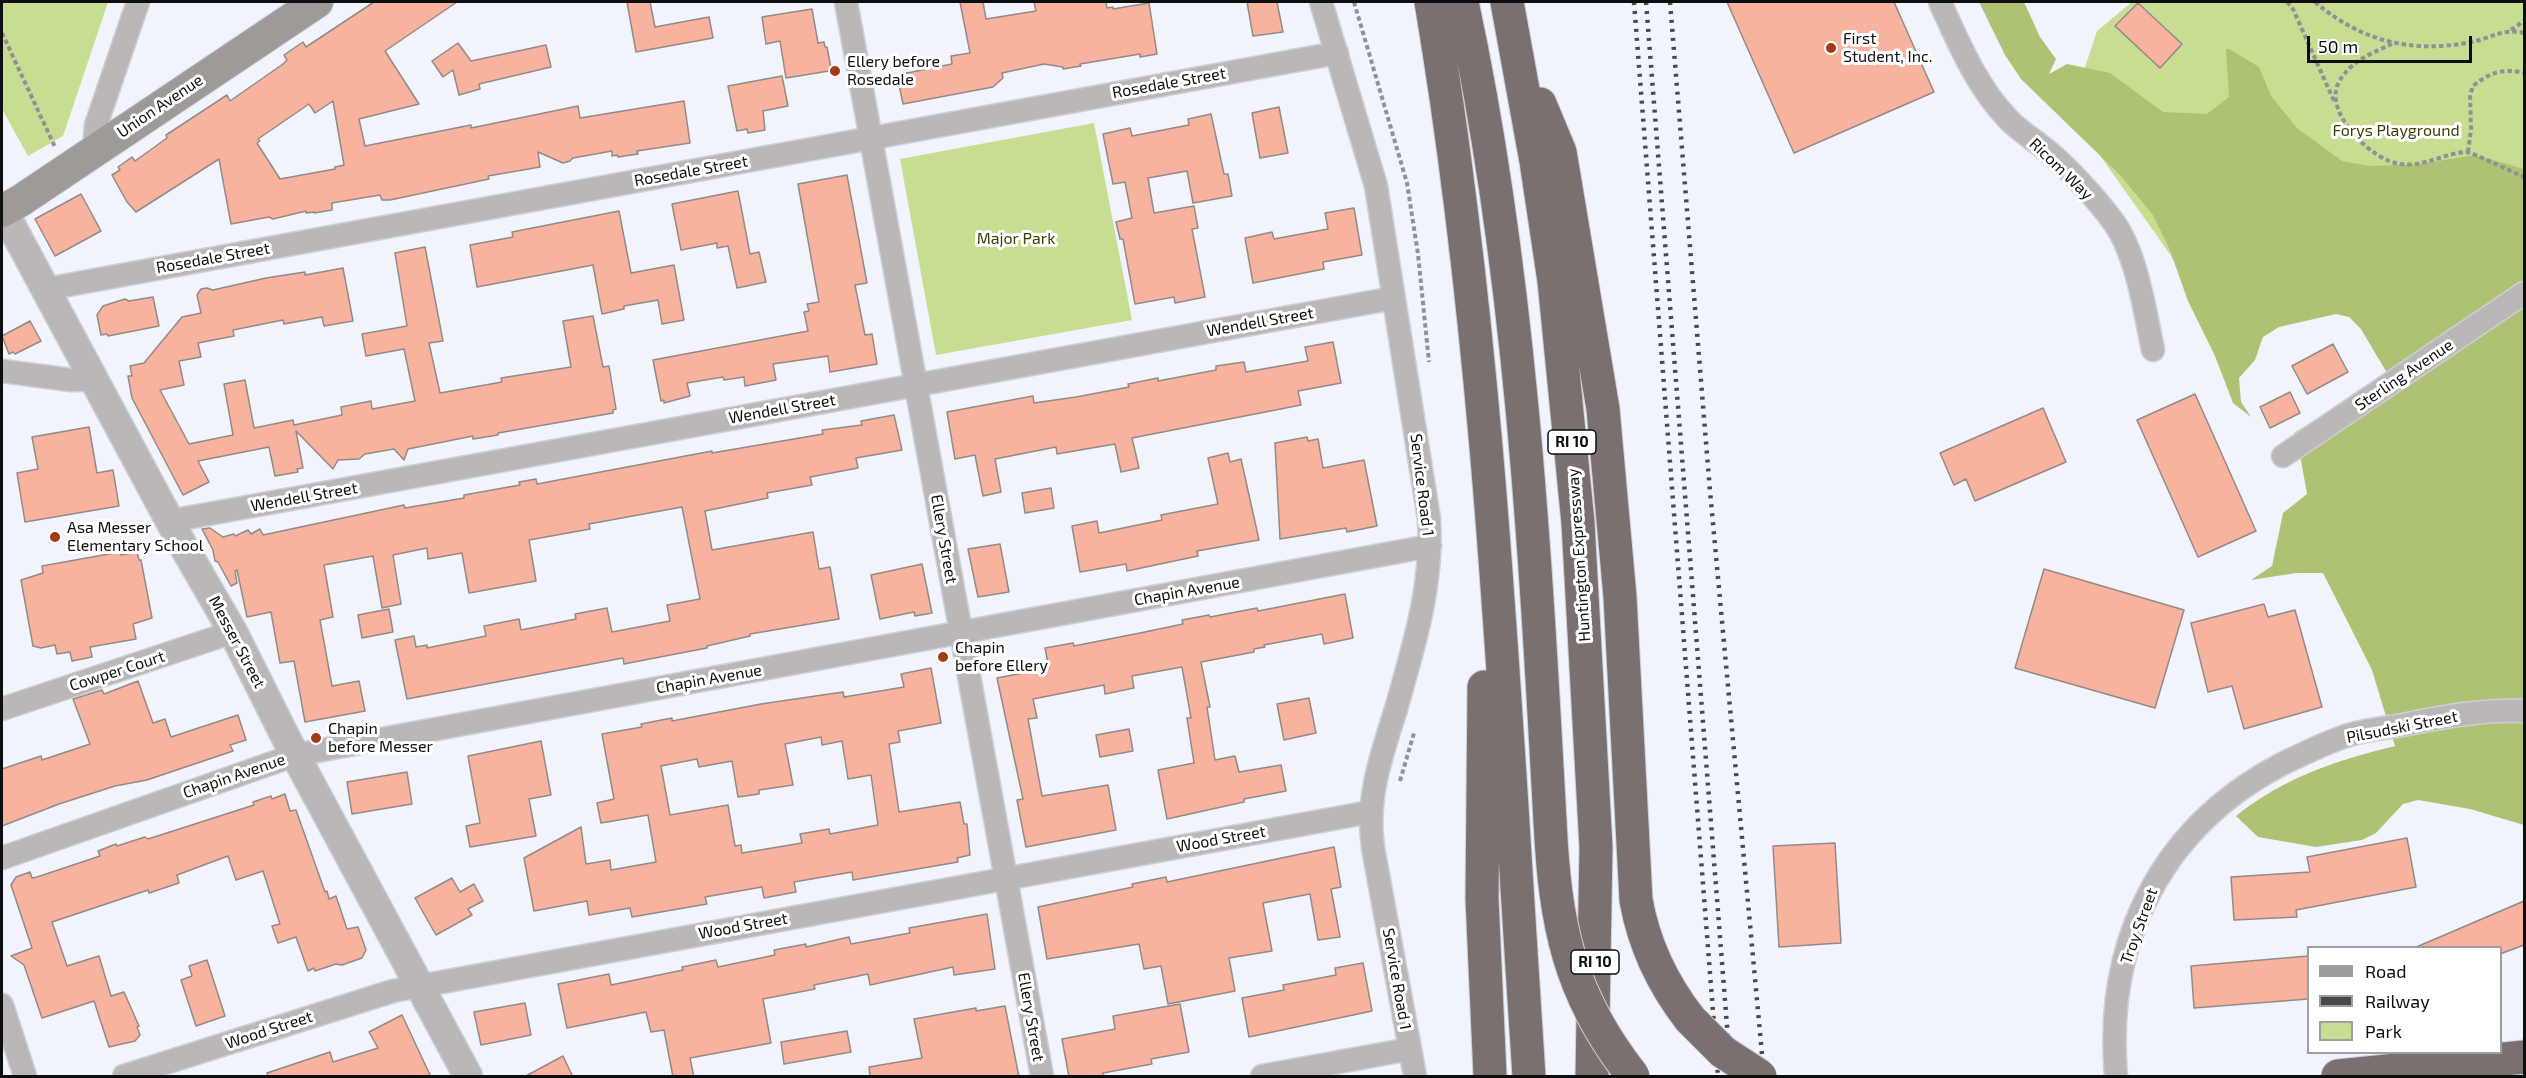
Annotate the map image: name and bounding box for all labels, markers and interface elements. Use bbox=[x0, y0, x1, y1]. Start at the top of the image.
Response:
scale bar bbox=[2310, 24, 2475, 62]
place label: First Student, Inc. bbox=[1843, 29, 1932, 67]
text: 50 m bbox=[2318, 35, 2358, 57]
marker: First Student, Inc. bbox=[1824, 41, 1838, 55]
place label: Ellery before Rosedale bbox=[847, 52, 940, 90]
marker: Ellery before Rosedale bbox=[828, 64, 842, 78]
street label: Rosedale Street bbox=[1111, 64, 1227, 102]
street label: Union Avenue bbox=[113, 70, 207, 142]
park label: Forys Playground bbox=[2332, 121, 2460, 141]
street label: Ricom Way bbox=[2025, 134, 2097, 204]
street label: Rosedale Street bbox=[633, 152, 749, 190]
park label: Major Park bbox=[977, 229, 1055, 249]
street label: Rosedale Street bbox=[155, 239, 271, 277]
street label: Wendell Street bbox=[1205, 303, 1315, 341]
street label: Sterling Avenue bbox=[2351, 335, 2457, 415]
street label: Wendell Street bbox=[727, 390, 837, 428]
road number: RI 10 bbox=[1548, 430, 1596, 454]
street label: Service Road 1 bbox=[1406, 433, 1438, 537]
street label: Huntington Expressway bbox=[1563, 468, 1595, 642]
street label: Wendell Street bbox=[249, 478, 359, 516]
street label: Ellery Street bbox=[927, 493, 961, 585]
place label: Asa Messer Elementary School bbox=[67, 518, 204, 556]
marker: Asa Messer Elementary School bbox=[48, 530, 62, 544]
street label: Chapin Avenue bbox=[1133, 572, 1241, 610]
street label: Messer Street bbox=[205, 592, 269, 692]
place label: Chapin before Ellery bbox=[955, 638, 1048, 676]
street label: Cowper Court bbox=[67, 647, 167, 695]
marker: Chapin before Ellery bbox=[936, 650, 950, 664]
street label: Chapin Avenue bbox=[655, 660, 763, 698]
street label: Pilsudski Street bbox=[2345, 707, 2459, 747]
place label: Chapin before Messer bbox=[328, 719, 433, 757]
marker: Chapin before Messer bbox=[309, 731, 323, 745]
street label: Chapin Avenue bbox=[180, 750, 288, 802]
street label: Wood Street bbox=[1175, 822, 1267, 856]
street label: Troy Street bbox=[2116, 885, 2162, 967]
street label: Wood Street bbox=[697, 909, 789, 943]
street label: Service Road 1 bbox=[1379, 927, 1415, 1031]
legend bbox=[2307, 946, 2502, 1054]
road number: RI 10 bbox=[1571, 950, 1619, 974]
text: Road bbox=[2365, 960, 2406, 982]
street label: Ellery Street bbox=[1014, 971, 1048, 1063]
text: Railway bbox=[2365, 990, 2430, 1012]
street label: Wood Street bbox=[223, 1007, 315, 1053]
text: Park bbox=[2365, 1020, 2402, 1042]

